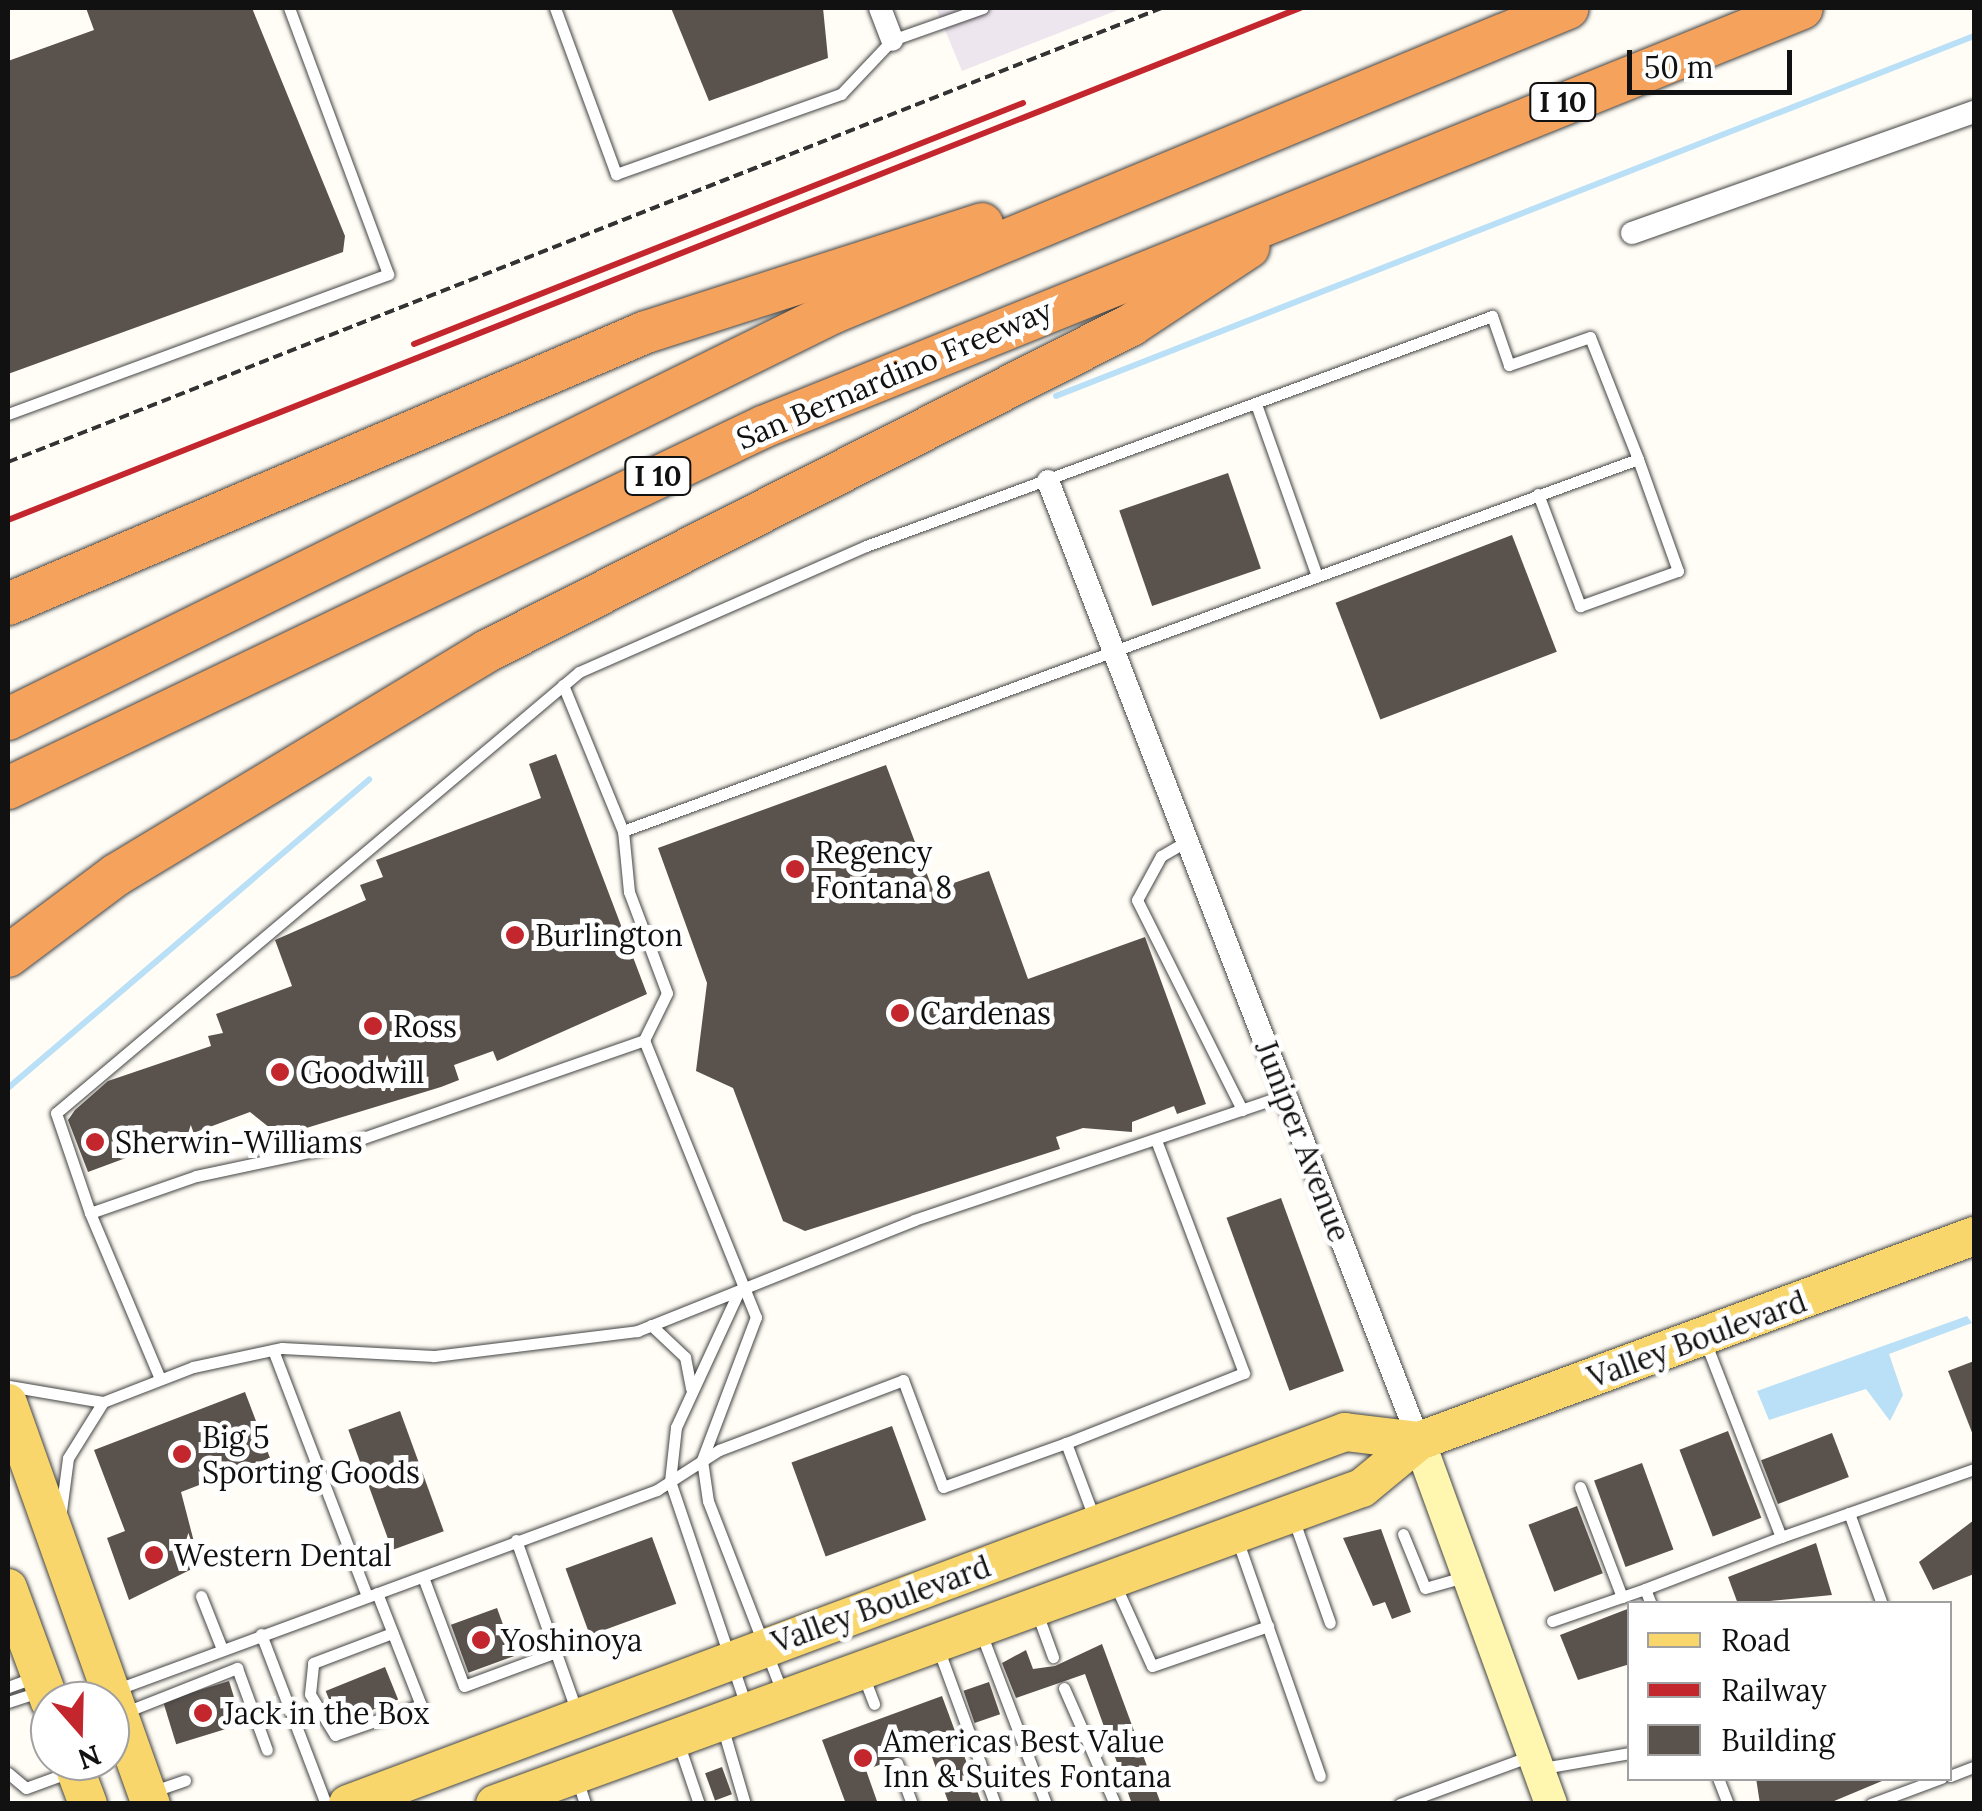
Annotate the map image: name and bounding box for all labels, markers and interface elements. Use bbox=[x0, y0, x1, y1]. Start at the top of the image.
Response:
scale bar bbox=[1632, 30, 1797, 92]
text: 50 m bbox=[1644, 48, 1714, 86]
road number: I 10 bbox=[1528, 79, 1598, 125]
street label: San Bernardino Freeway bbox=[731, 291, 1057, 457]
road number: I 10 bbox=[623, 453, 693, 499]
place label: Regency Fontana 8 bbox=[815, 834, 952, 904]
marker: Regency Fontana 8 bbox=[784, 858, 806, 880]
place label: Burlington bbox=[535, 917, 683, 953]
marker: Burlington bbox=[504, 924, 526, 946]
place label: Cardenas bbox=[920, 995, 1051, 1031]
marker: Cardenas bbox=[889, 1002, 911, 1024]
place label: Ross bbox=[393, 1008, 457, 1044]
marker: Ross bbox=[362, 1015, 384, 1037]
street label: Juniper Avenue bbox=[1248, 1035, 1358, 1247]
place label: Goodwill bbox=[300, 1054, 424, 1090]
marker: Goodwill bbox=[269, 1061, 291, 1083]
place label: Sherwin-Williams bbox=[115, 1124, 363, 1160]
marker: Sherwin-Williams bbox=[84, 1131, 106, 1153]
street label: Valley Boulevard bbox=[1583, 1283, 1811, 1395]
place label: Big 5 Sporting Goods bbox=[202, 1419, 420, 1490]
marker: Big 5 Sporting Goods bbox=[171, 1443, 193, 1465]
place label: Western Dental bbox=[174, 1537, 392, 1573]
marker: Western Dental bbox=[143, 1544, 165, 1566]
street label: Valley Boulevard bbox=[767, 1548, 995, 1660]
legend bbox=[1627, 1601, 1952, 1781]
text: Road bbox=[1721, 1621, 1791, 1659]
place label: Yoshinoya bbox=[501, 1622, 643, 1658]
marker: Yoshinoya bbox=[470, 1629, 492, 1651]
text: Railway bbox=[1721, 1671, 1827, 1709]
north arrow bbox=[30, 1681, 130, 1781]
place label: Jack in the Box bbox=[223, 1695, 429, 1731]
marker: Jack in the Box bbox=[192, 1702, 214, 1724]
text: Building bbox=[1721, 1721, 1835, 1759]
place label: Americas Best Value Inn & Suites Fontana bbox=[883, 1723, 1171, 1794]
text: N bbox=[73, 1737, 106, 1778]
marker: Americas Best Value Inn & Suites Fontana bbox=[852, 1747, 874, 1769]

